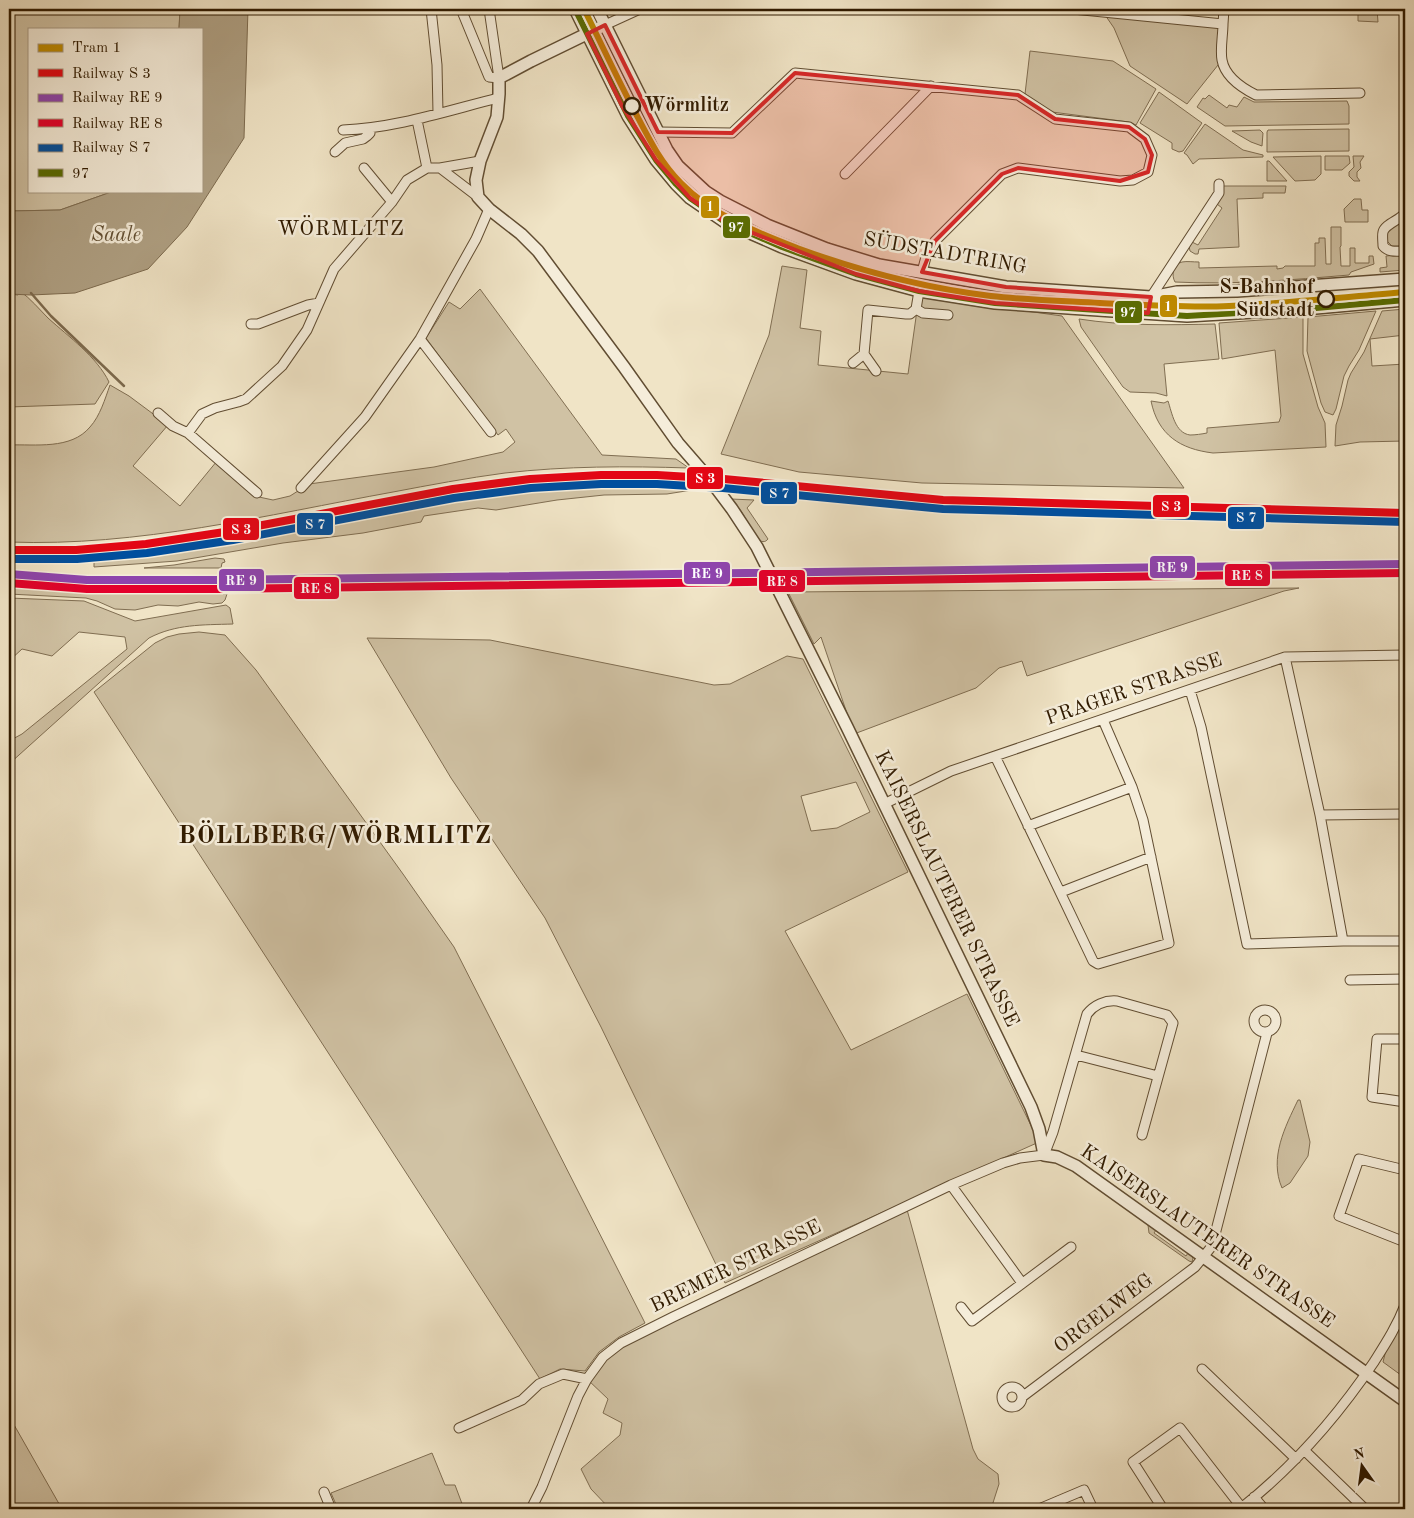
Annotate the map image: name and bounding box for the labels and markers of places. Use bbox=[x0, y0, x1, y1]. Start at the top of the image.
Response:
place label: Wörmlitz bbox=[644, 96, 729, 116]
marker: Wörmlitz bbox=[623, 97, 641, 115]
place label: S-Bahnhof Südstadt bbox=[1219, 278, 1316, 321]
marker: S-Bahnhof Südstadt bbox=[1317, 290, 1335, 308]

